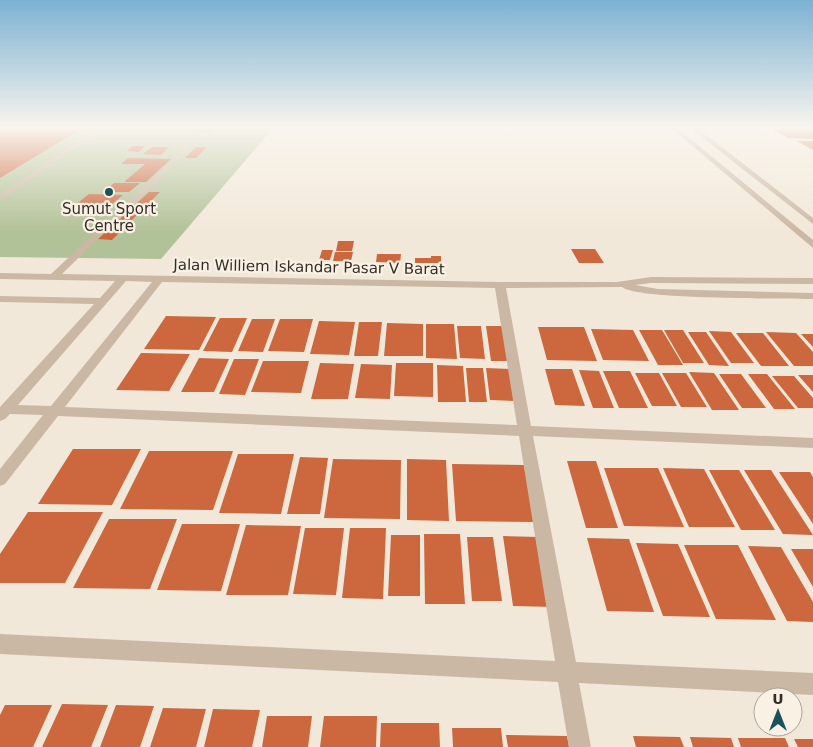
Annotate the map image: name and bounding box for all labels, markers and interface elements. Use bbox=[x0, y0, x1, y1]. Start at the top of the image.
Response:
marker: Sumut Sport Centre bbox=[103, 186, 115, 198]
place label: Sumut Sport Centre bbox=[62, 200, 156, 235]
street label: Jalan Williem Iskandar Pasar V Barat bbox=[172, 256, 445, 278]
north arrow bbox=[753, 687, 803, 737]
text: U bbox=[772, 691, 784, 707]

